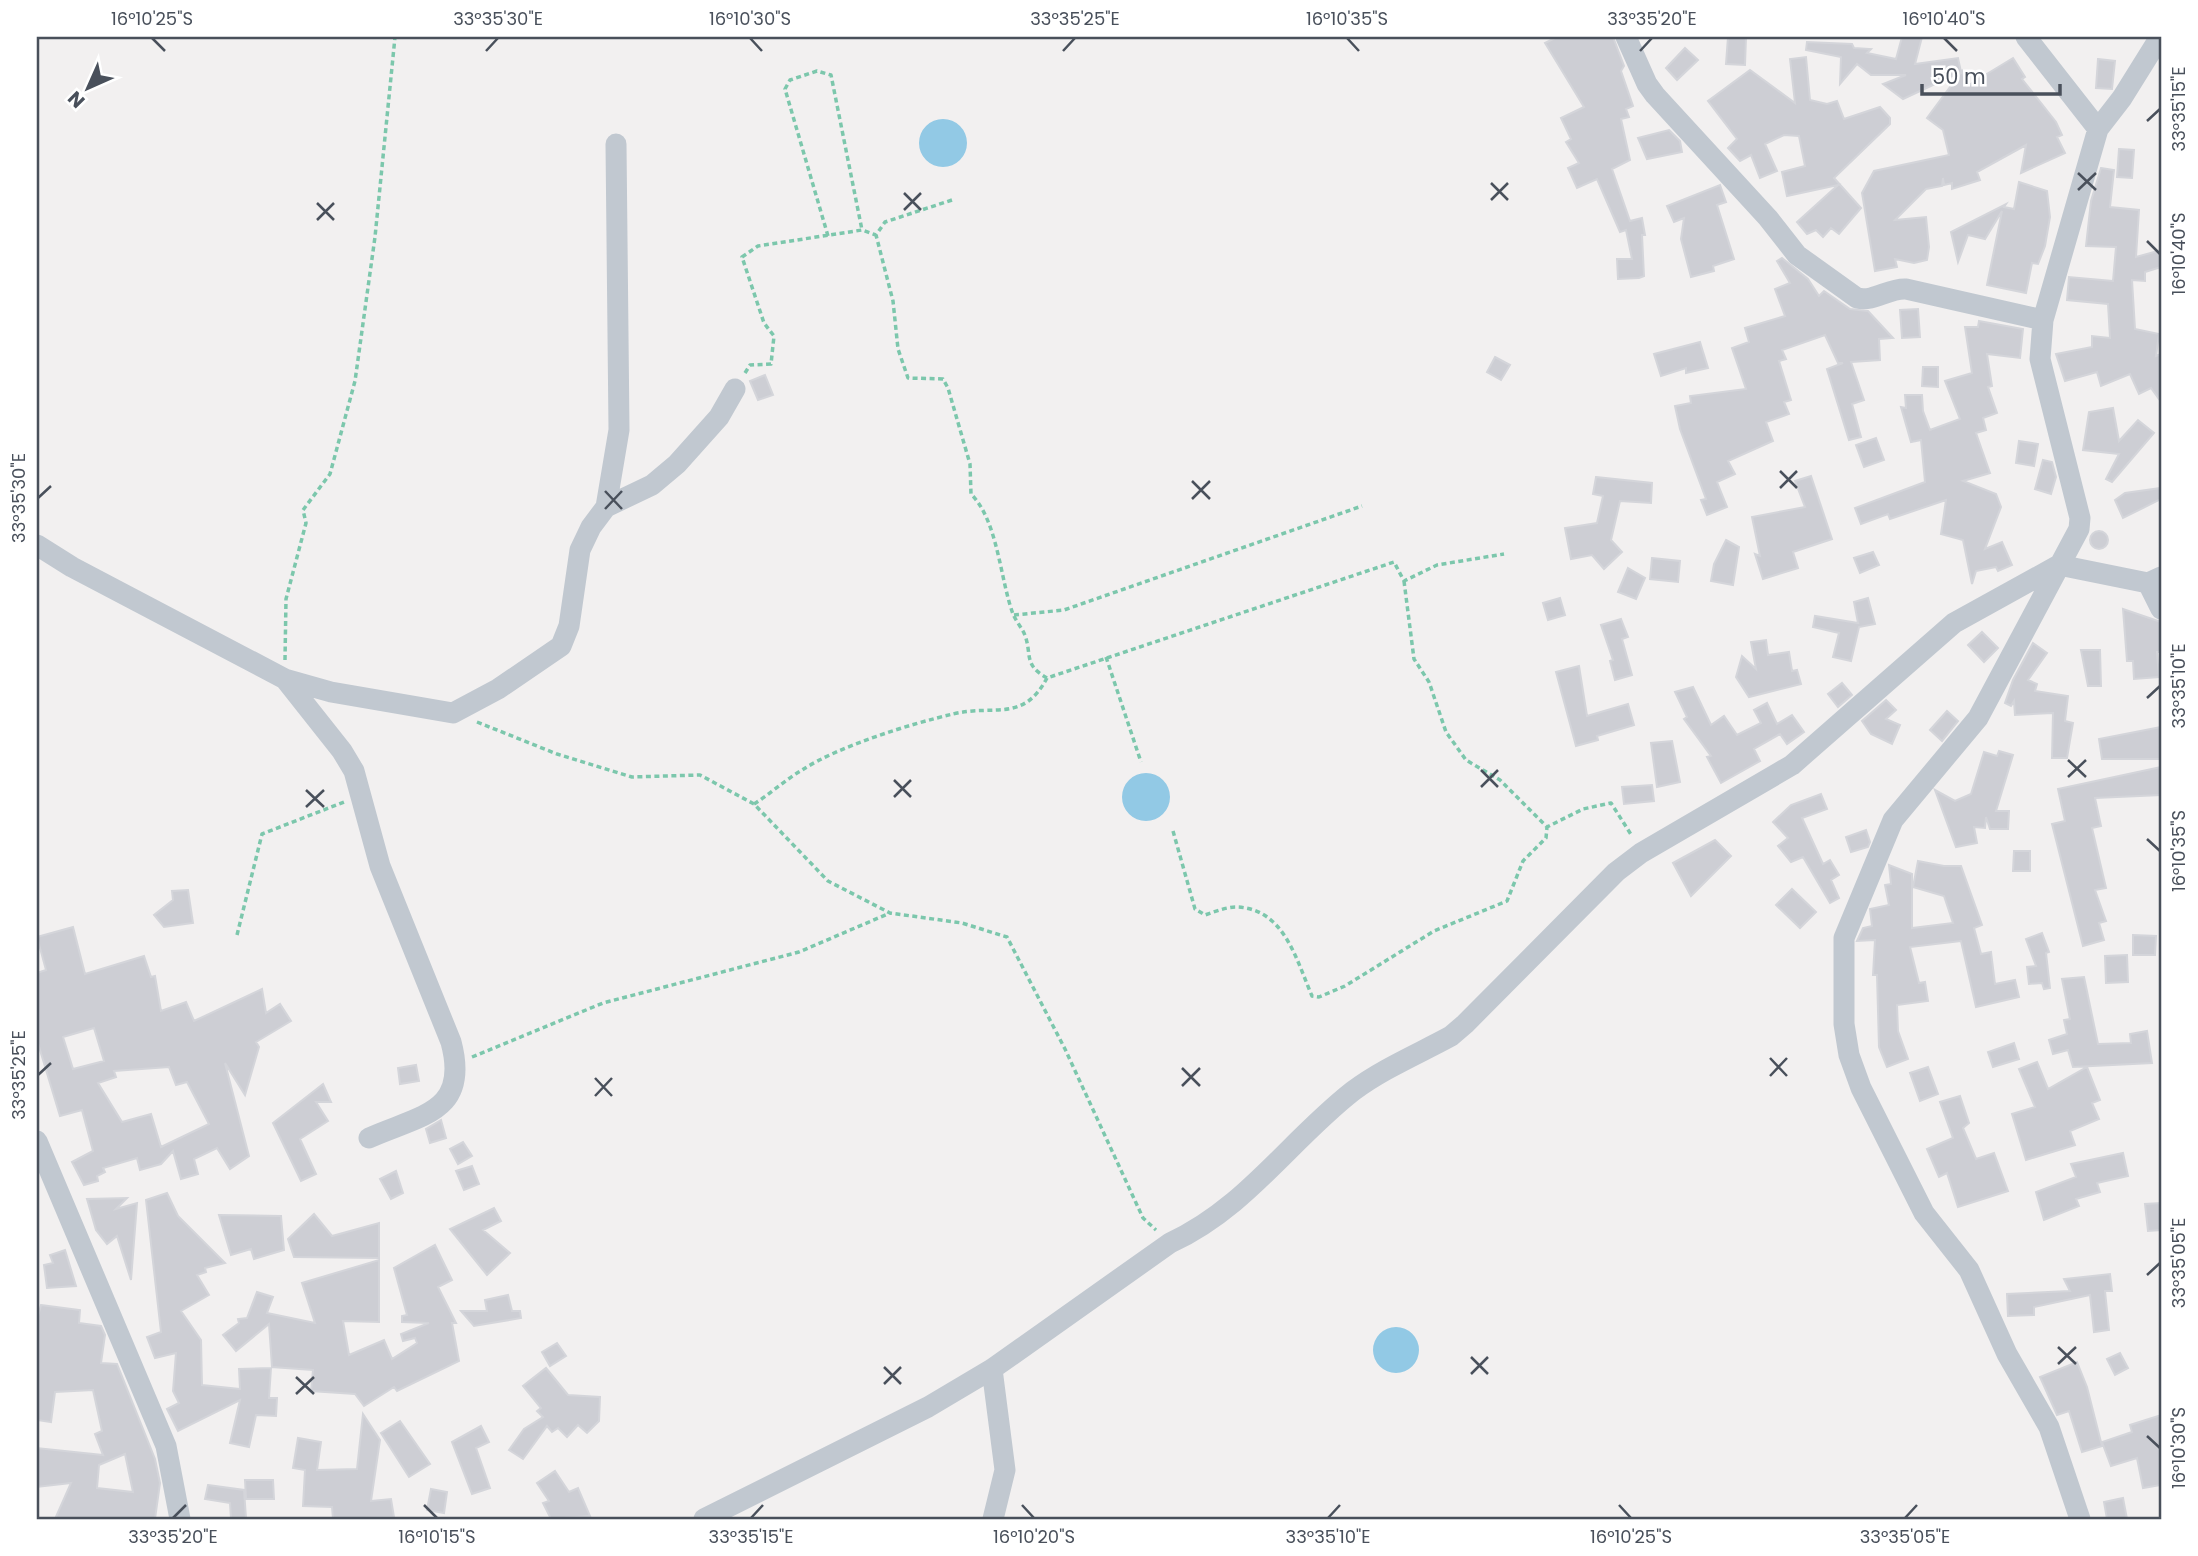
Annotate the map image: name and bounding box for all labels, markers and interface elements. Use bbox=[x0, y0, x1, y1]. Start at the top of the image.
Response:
text: 16°10'25"S bbox=[111, 6, 193, 31]
text: 33°35'30"E bbox=[453, 6, 543, 31]
text: 16°10'30"S bbox=[709, 6, 791, 31]
text: 33°35'25"E bbox=[1030, 6, 1120, 31]
text: 16°10'35"S bbox=[1306, 6, 1388, 31]
text: 33°35'20"E bbox=[1607, 6, 1697, 31]
text: 16°10'40"S bbox=[1903, 6, 1985, 31]
north arrow bbox=[52, 52, 122, 122]
scale bar bbox=[1922, 52, 2060, 96]
text: 50 m bbox=[1932, 62, 1986, 91]
text: 33°35'15"E bbox=[2166, 67, 2191, 151]
text: N bbox=[62, 85, 91, 114]
text: 16°10'40"S bbox=[2166, 213, 2191, 295]
text: 33°35'30"E bbox=[6, 453, 31, 543]
text: 33°35'10"E bbox=[2166, 644, 2191, 728]
text: 16°10'35"S bbox=[2166, 810, 2191, 892]
text: 33°35'25"E bbox=[6, 1030, 31, 1120]
text: 33°35'05"E bbox=[2166, 1218, 2191, 1308]
text: 16°10'30"S bbox=[2166, 1407, 2191, 1489]
text: 33°35'20"E bbox=[128, 1524, 218, 1549]
text: 16°10'15"S bbox=[398, 1524, 476, 1549]
text: 33°35'15"E bbox=[709, 1524, 793, 1549]
text: 16°10'20"S bbox=[993, 1524, 1075, 1549]
text: 33°35'10"E bbox=[1286, 1524, 1370, 1549]
text: 16°10'25"S bbox=[1590, 1524, 1672, 1549]
text: 33°35'05"E bbox=[1860, 1524, 1950, 1549]

